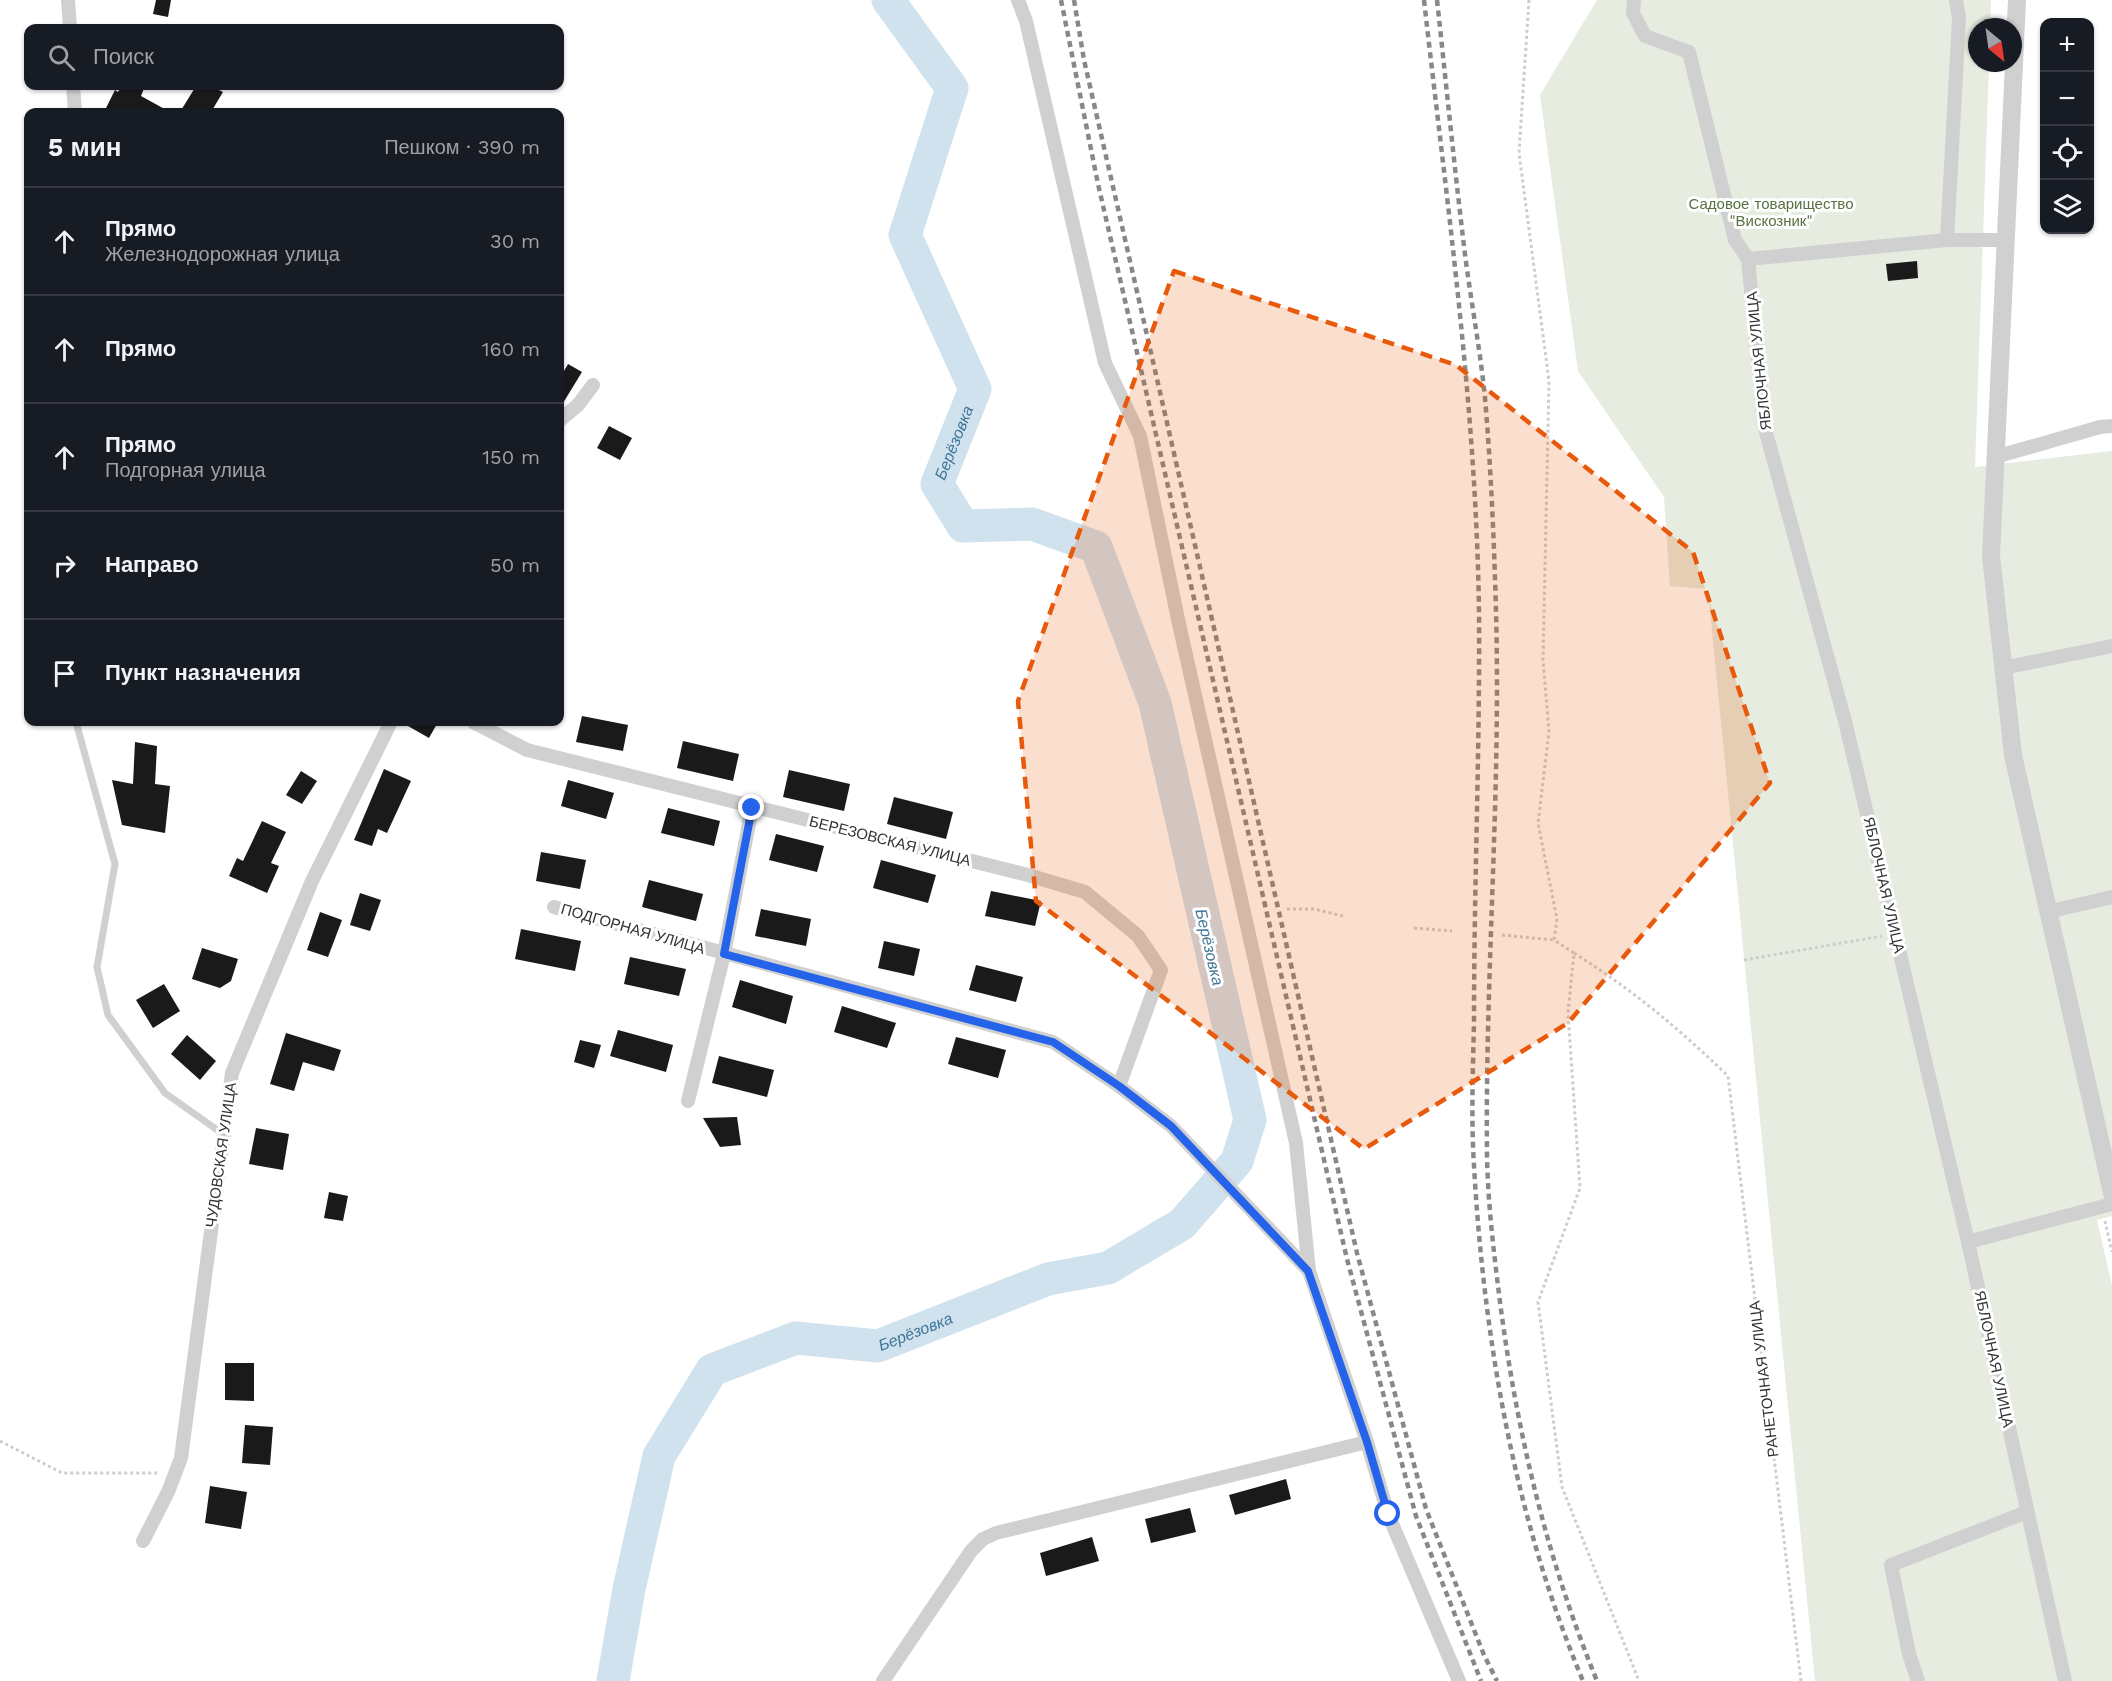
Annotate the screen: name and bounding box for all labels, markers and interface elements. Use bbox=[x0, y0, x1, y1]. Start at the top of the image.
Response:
north arrow bbox=[1968, 18, 2022, 72]
map controls bbox=[2040, 18, 2094, 234]
button: + bbox=[2040, 18, 2094, 72]
search box bbox=[24, 24, 564, 90]
icon: search bbox=[45, 41, 78, 74]
text: Поиск bbox=[93, 44, 154, 69]
button: − bbox=[2040, 72, 2094, 126]
button: locate bbox=[2040, 126, 2094, 180]
text: 5 мин bbox=[48, 132, 122, 162]
text: Пешком · 390 m bbox=[384, 135, 540, 159]
button: layers bbox=[2040, 180, 2094, 234]
park label: Садовое товарищество "Вискозник" bbox=[1689, 195, 1853, 230]
text: Прямо bbox=[105, 216, 176, 241]
icon: ahead bbox=[48, 225, 81, 258]
text: 30 m bbox=[490, 229, 540, 253]
text: Железнодорожная улица bbox=[105, 242, 340, 266]
street label: ЯБЛОЧНАЯ УЛИЦА bbox=[1743, 291, 1775, 431]
icon: ahead bbox=[48, 333, 81, 366]
text: Прямо bbox=[105, 336, 176, 361]
text: 160 m bbox=[482, 337, 540, 361]
water label: Берёзовка bbox=[931, 403, 977, 483]
text: Прямо bbox=[105, 432, 176, 457]
icon: ahead bbox=[48, 441, 81, 474]
text: 150 m bbox=[482, 445, 540, 469]
text: Подгорная улица bbox=[105, 458, 266, 482]
icon: right bbox=[48, 549, 81, 582]
text: Направо bbox=[105, 552, 199, 577]
text: 50 m bbox=[490, 553, 540, 577]
icon: arrive bbox=[48, 657, 81, 690]
text: Пункт назначения bbox=[105, 660, 301, 685]
route end bbox=[738, 794, 764, 820]
street label: БЕРЕЗОВСКАЯ УЛИЦА bbox=[807, 812, 973, 870]
street label: ЯБЛОЧНАЯ УЛИЦА bbox=[1860, 815, 1908, 955]
street label: ПОДГОРНАЯ УЛИЦА bbox=[559, 900, 707, 958]
water label: Берёзовка bbox=[1191, 907, 1228, 987]
street label: ЧУДОВСКАЯ УЛИЦА bbox=[202, 1081, 240, 1229]
street label: ЯБЛОЧНАЯ УЛИЦА bbox=[1971, 1289, 2017, 1429]
street label: РАНЕТОЧНАЯ УЛИЦА bbox=[1745, 1300, 1783, 1458]
water label: Берёзовка bbox=[876, 1309, 955, 1355]
route start bbox=[1374, 1500, 1400, 1526]

